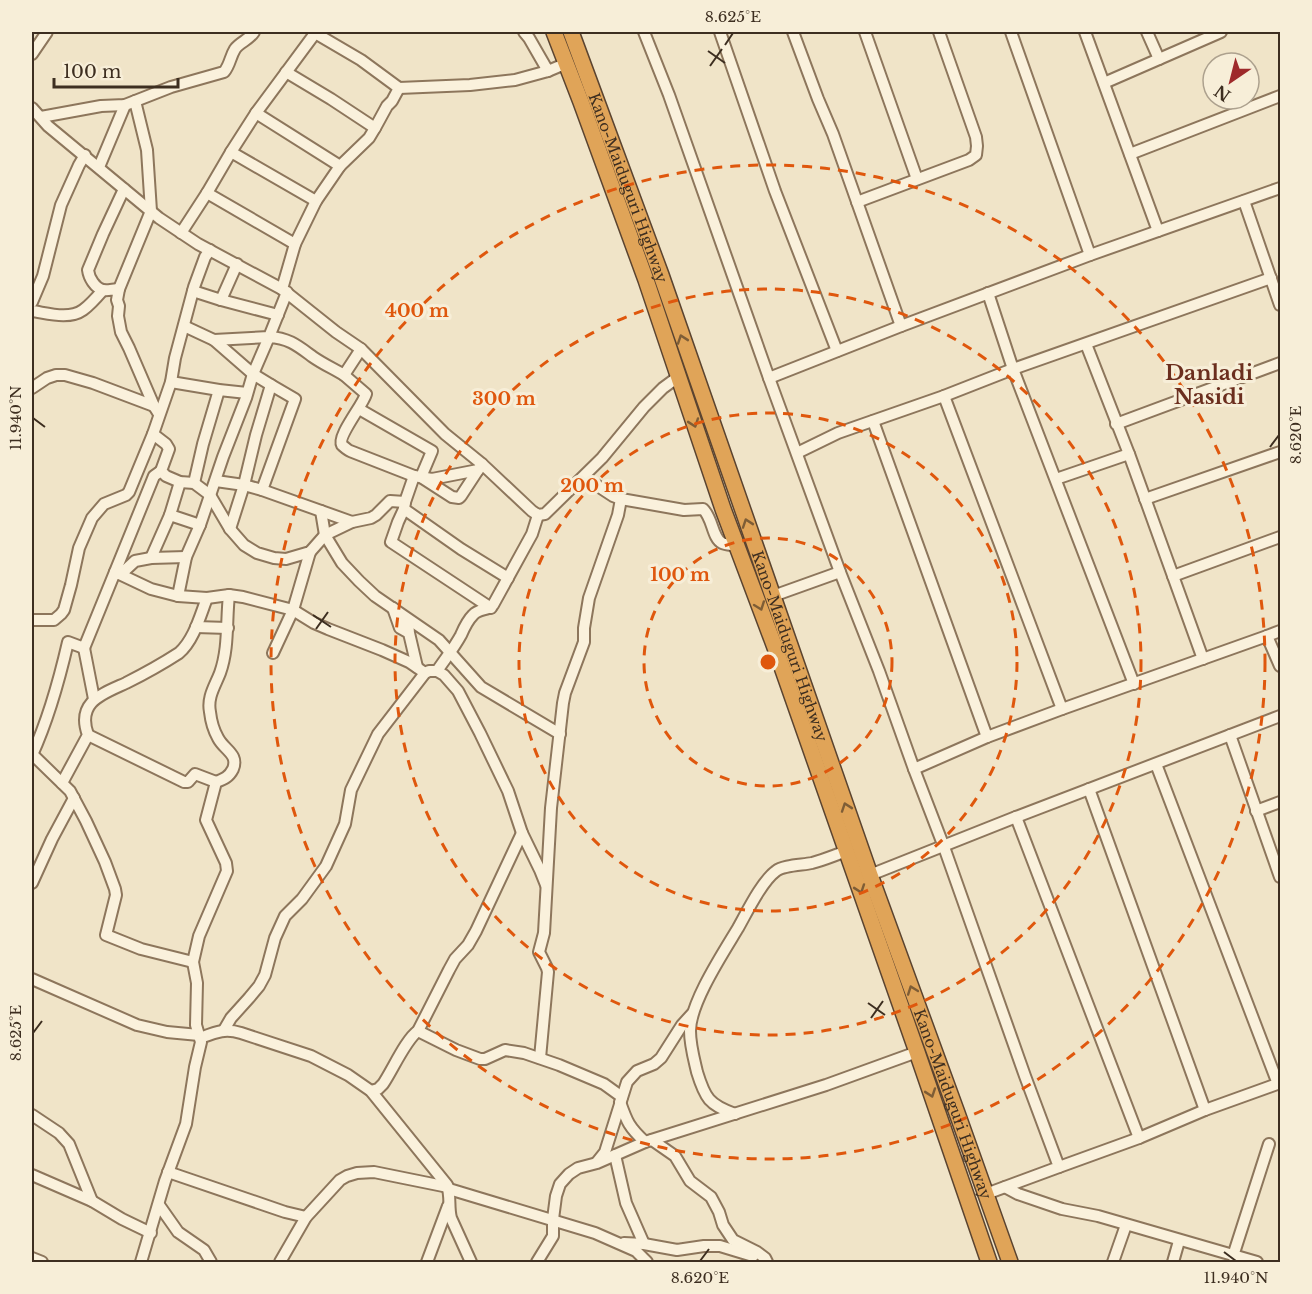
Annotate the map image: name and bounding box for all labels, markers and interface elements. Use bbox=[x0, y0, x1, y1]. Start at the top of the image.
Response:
text: 8.625°E bbox=[705, 7, 761, 26]
scale bar bbox=[54, 51, 178, 89]
north arrow bbox=[1201, 51, 1261, 111]
text: 100 m bbox=[63, 61, 121, 83]
text: N bbox=[1210, 81, 1234, 106]
street label: Kano-Maiduguri Highway bbox=[585, 90, 673, 285]
text: 400 m bbox=[385, 300, 449, 322]
one-way arrow bbox=[677, 335, 690, 345]
district label: Danladi Nasidi bbox=[1165, 360, 1253, 410]
text: 11.940°N bbox=[6, 385, 25, 451]
text: 300 m bbox=[472, 388, 536, 410]
text: 8.620°E bbox=[1286, 406, 1305, 464]
one-way arrow bbox=[686, 417, 699, 428]
text: 200 m bbox=[560, 475, 624, 497]
one-way arrow bbox=[742, 518, 755, 529]
street label: Kano-Maiduguri Highway bbox=[748, 548, 832, 744]
text: 100 m bbox=[650, 564, 710, 586]
one-way arrow bbox=[752, 600, 765, 611]
centre of rings bbox=[758, 652, 778, 672]
one-way arrow bbox=[841, 802, 854, 812]
one-way arrow bbox=[853, 883, 865, 894]
one-way arrow bbox=[906, 985, 919, 996]
text: 8.625°E bbox=[6, 1005, 25, 1061]
street label: Kano-Maiduguri Highway bbox=[910, 1006, 996, 1202]
one-way arrow bbox=[924, 1087, 936, 1098]
text: 8.620°E bbox=[671, 1268, 729, 1287]
text: 11.940°N bbox=[1203, 1268, 1269, 1287]

